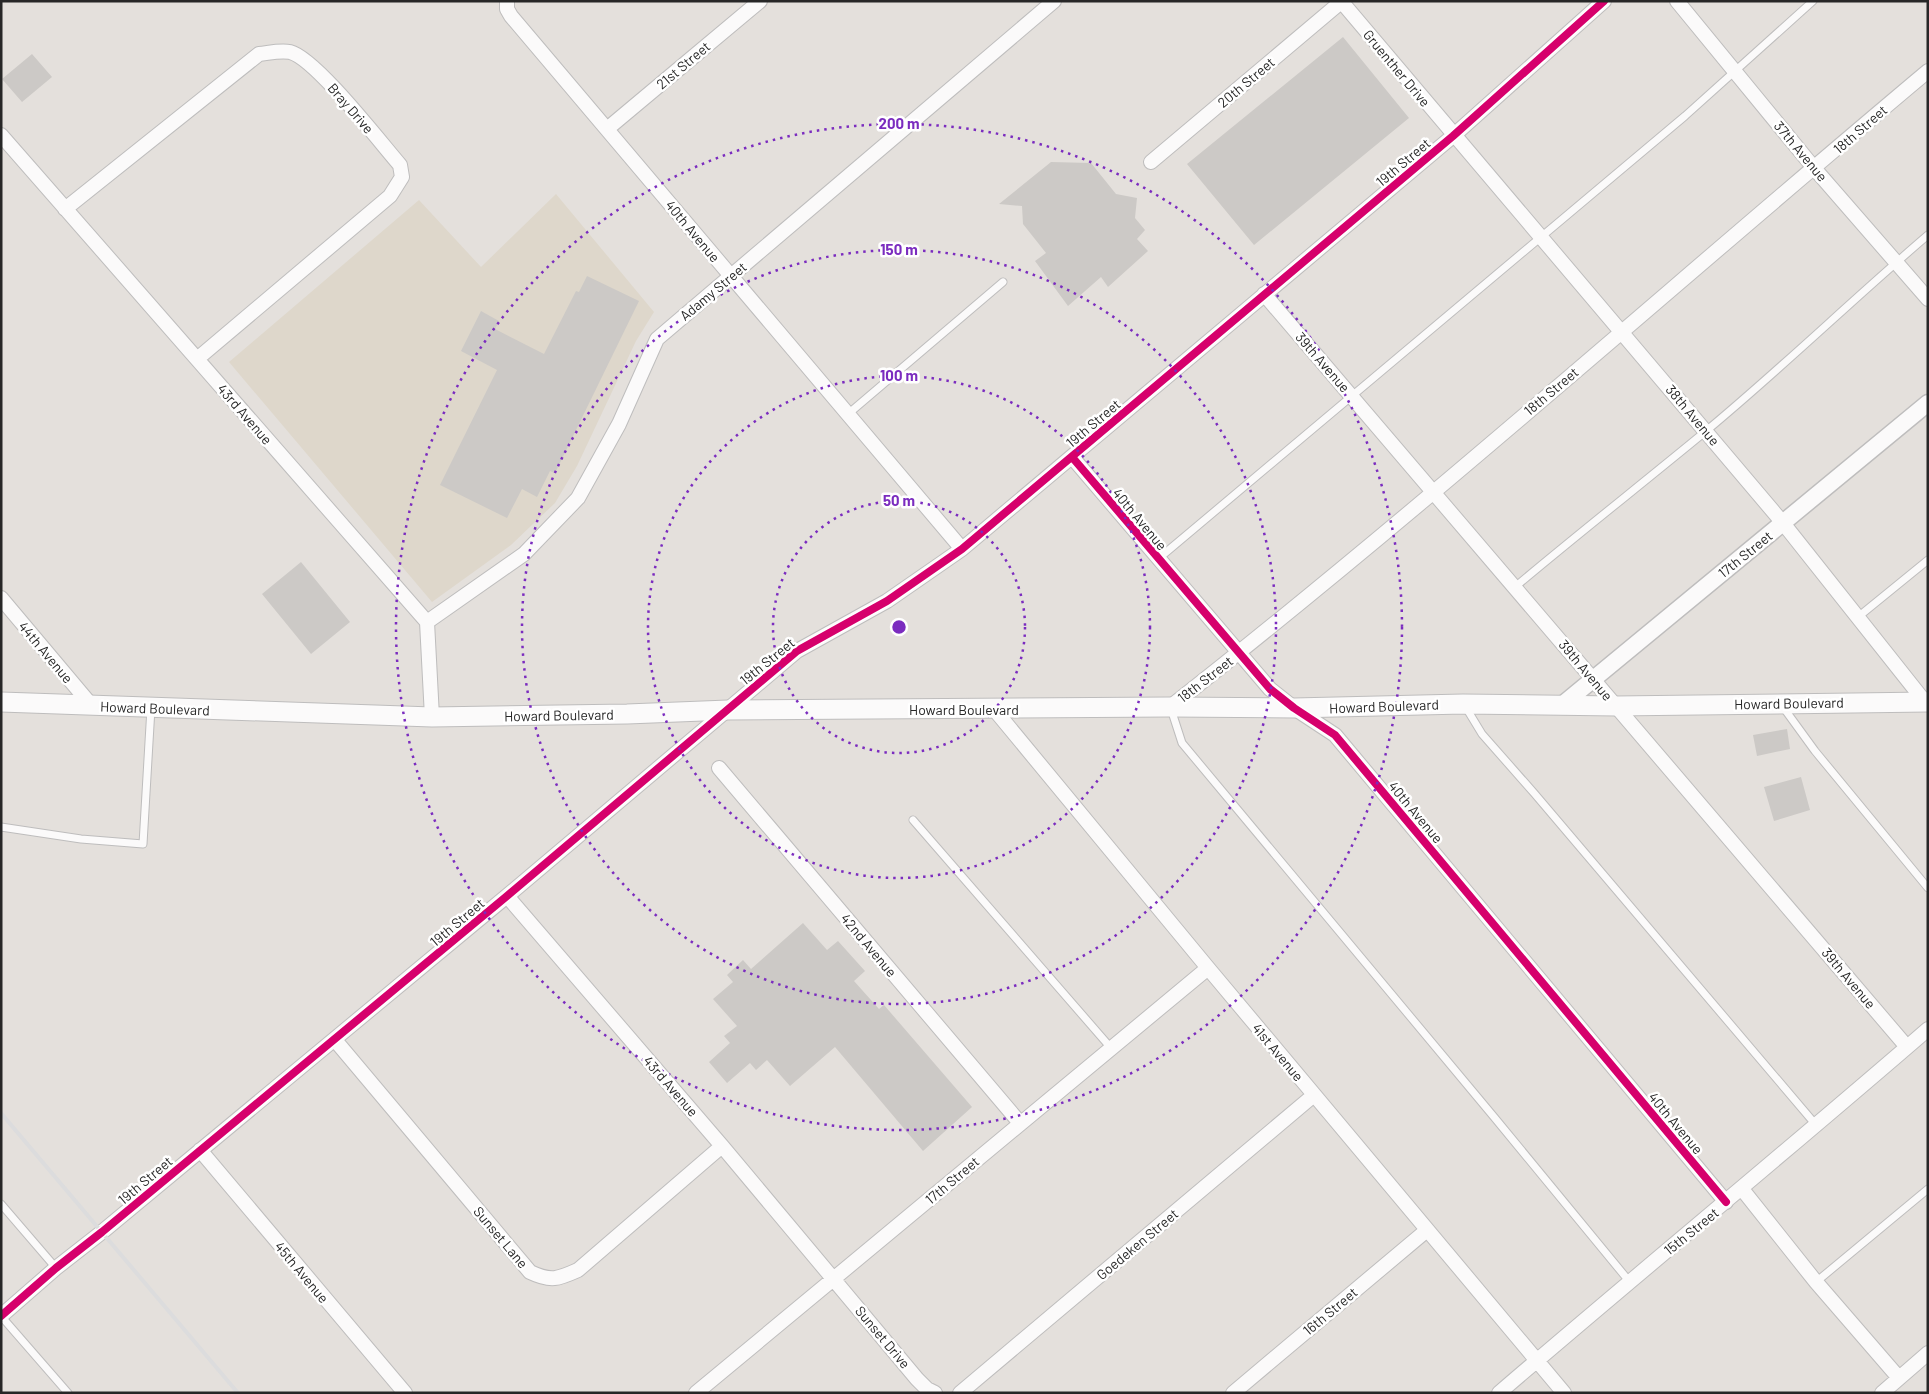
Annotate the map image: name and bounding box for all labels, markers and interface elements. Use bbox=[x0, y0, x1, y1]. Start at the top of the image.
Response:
street label: Gruenther Drive bbox=[1360, 26, 1434, 110]
street label: 21st Street bbox=[653, 38, 713, 92]
street label: 20th Street bbox=[1214, 53, 1278, 111]
street label: Bray Drive bbox=[324, 79, 378, 137]
street label: 18th Street bbox=[1830, 101, 1890, 157]
text: 200 m bbox=[878, 114, 920, 132]
street label: 37th Avenue bbox=[1771, 117, 1831, 185]
street label: 19th Street bbox=[1372, 134, 1434, 190]
street label: 40th Avenue bbox=[662, 197, 724, 265]
text: 150 m bbox=[880, 240, 918, 258]
street label: Adamy Street bbox=[676, 258, 750, 324]
street label: 39th Avenue bbox=[1292, 328, 1354, 396]
street label: 18th Street bbox=[1520, 363, 1582, 419]
text: 100 m bbox=[880, 366, 918, 384]
street label: 43rd Avenue bbox=[214, 380, 276, 448]
street label: 38th Avenue bbox=[1663, 381, 1723, 449]
street label: 19th Street bbox=[1062, 395, 1124, 451]
street label: 40th Avenue bbox=[1109, 485, 1171, 553]
text: 50 m bbox=[883, 491, 915, 509]
street label: 17th Street bbox=[1714, 527, 1776, 581]
street label: 44th Avenue bbox=[15, 618, 77, 686]
centre of rings bbox=[890, 618, 908, 636]
street label: 19th Street bbox=[736, 634, 798, 688]
street label: 39th Avenue bbox=[1556, 636, 1616, 704]
street label: 18th Street bbox=[1174, 652, 1236, 706]
street label: Howard Boulevard bbox=[1734, 694, 1844, 712]
street label: Howard Boulevard bbox=[1329, 696, 1439, 716]
street label: Howard Boulevard bbox=[100, 698, 210, 718]
street label: Howard Boulevard bbox=[909, 701, 1019, 718]
street label: Howard Boulevard bbox=[504, 706, 614, 724]
street label: 40th Avenue bbox=[1385, 778, 1447, 846]
street label: 19th Street bbox=[426, 894, 488, 950]
street label: 42nd Avenue bbox=[838, 910, 900, 980]
street label: 39th Avenue bbox=[1819, 944, 1879, 1012]
street label: 41st Avenue bbox=[1249, 1020, 1307, 1084]
street label: 43rd Avenue bbox=[640, 1052, 702, 1120]
street label: 40th Avenue bbox=[1645, 1089, 1707, 1157]
street label: 19th Street bbox=[114, 1152, 176, 1208]
street label: 17th Street bbox=[922, 1153, 982, 1207]
street label: Sunset Lane bbox=[470, 1203, 532, 1271]
street label: 15th Street bbox=[1660, 1204, 1722, 1258]
street label: Goedeken Street bbox=[1093, 1205, 1181, 1283]
street label: 45th Avenue bbox=[271, 1238, 333, 1306]
street label: 16th Street bbox=[1299, 1283, 1361, 1339]
street label: Sunset Drive bbox=[852, 1302, 914, 1372]

